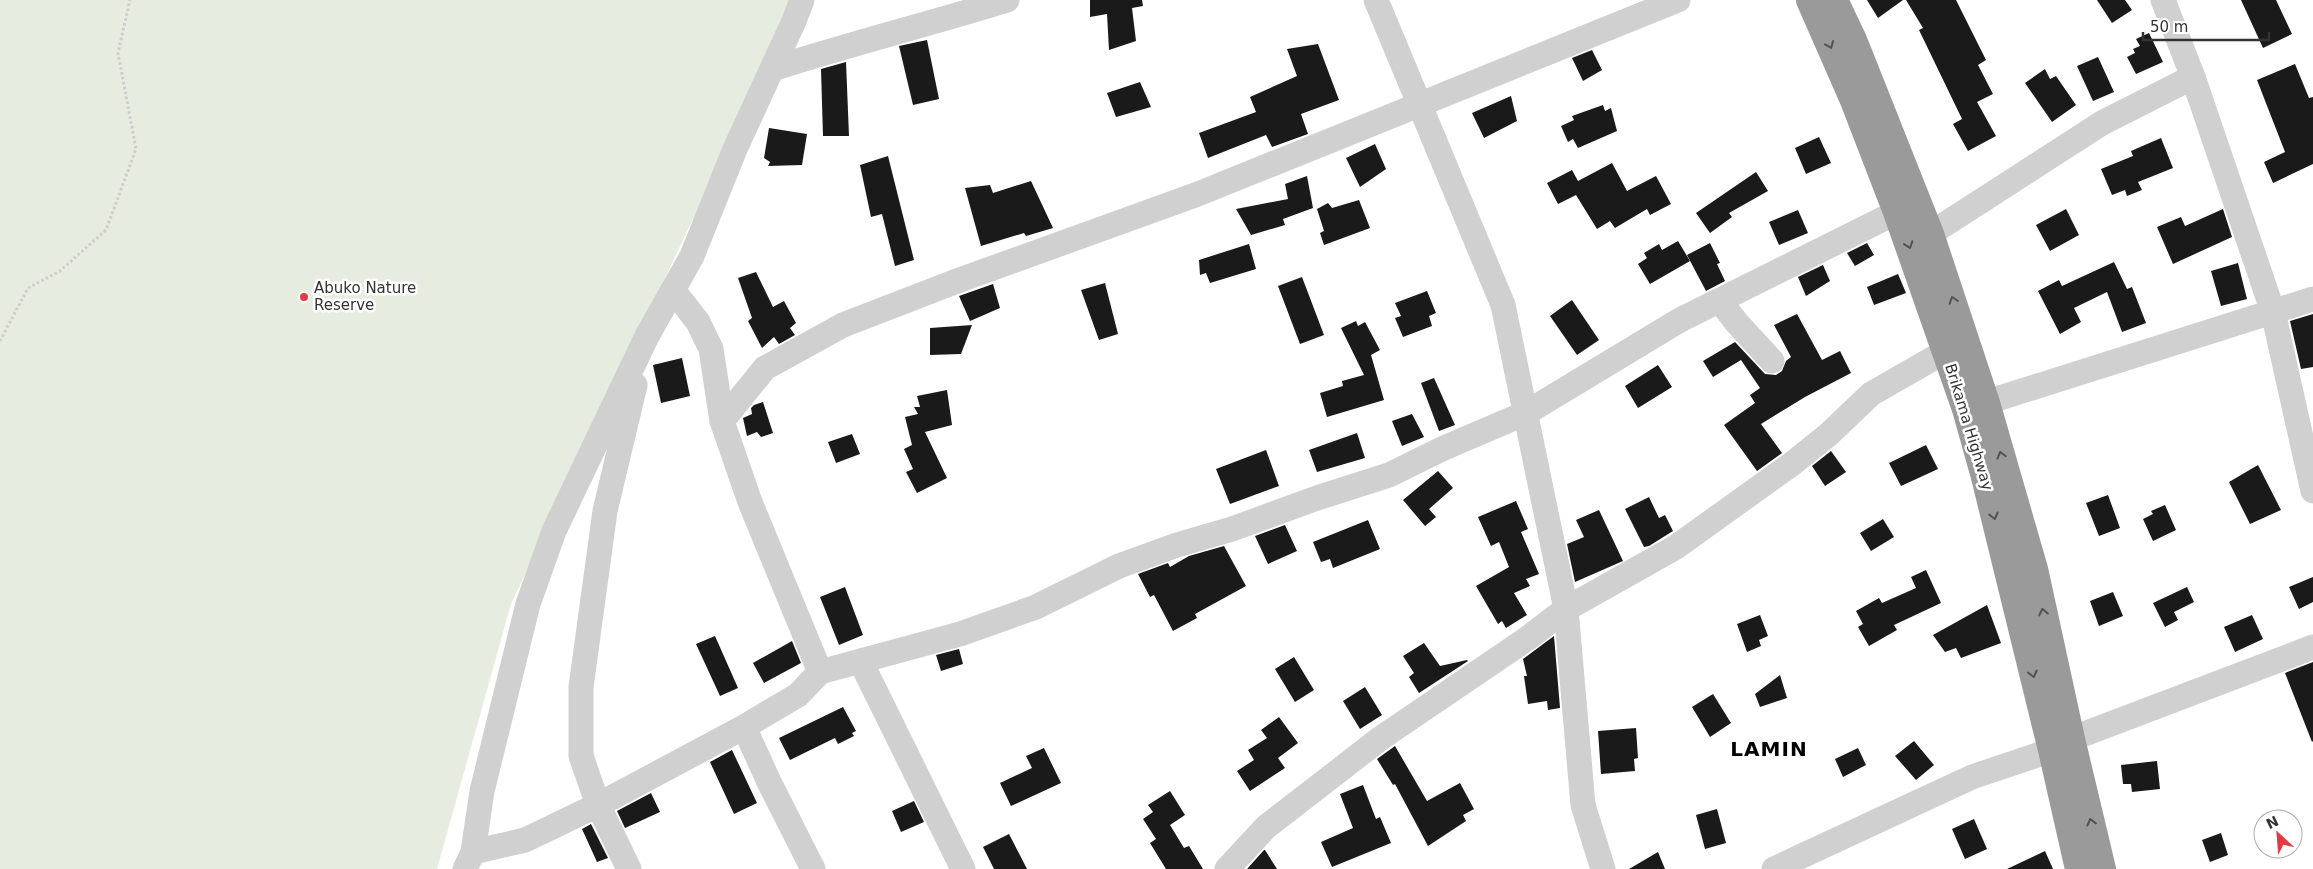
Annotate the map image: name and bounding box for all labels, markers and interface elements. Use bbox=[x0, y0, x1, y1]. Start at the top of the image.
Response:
scale bar bbox=[2143, 10, 2269, 42]
text: 50 m bbox=[2150, 18, 2188, 36]
one-way arrow bbox=[1824, 40, 1834, 48]
one-way arrow bbox=[1903, 240, 1913, 248]
place label: Abuko Nature Reserve bbox=[314, 279, 416, 314]
marker: Abuko Nature Reserve bbox=[298, 291, 310, 303]
one-way arrow bbox=[1948, 296, 1958, 305]
street label: Brikama Highway bbox=[1941, 361, 1997, 493]
one-way arrow bbox=[1996, 452, 2006, 460]
one-way arrow bbox=[1988, 512, 1999, 521]
one-way arrow bbox=[2038, 607, 2049, 616]
one-way arrow bbox=[2027, 670, 2038, 679]
district label: LAMIN bbox=[1730, 737, 1808, 761]
north arrow bbox=[2253, 809, 2303, 859]
text: N bbox=[2264, 813, 2281, 832]
one-way arrow bbox=[2086, 817, 2097, 826]

